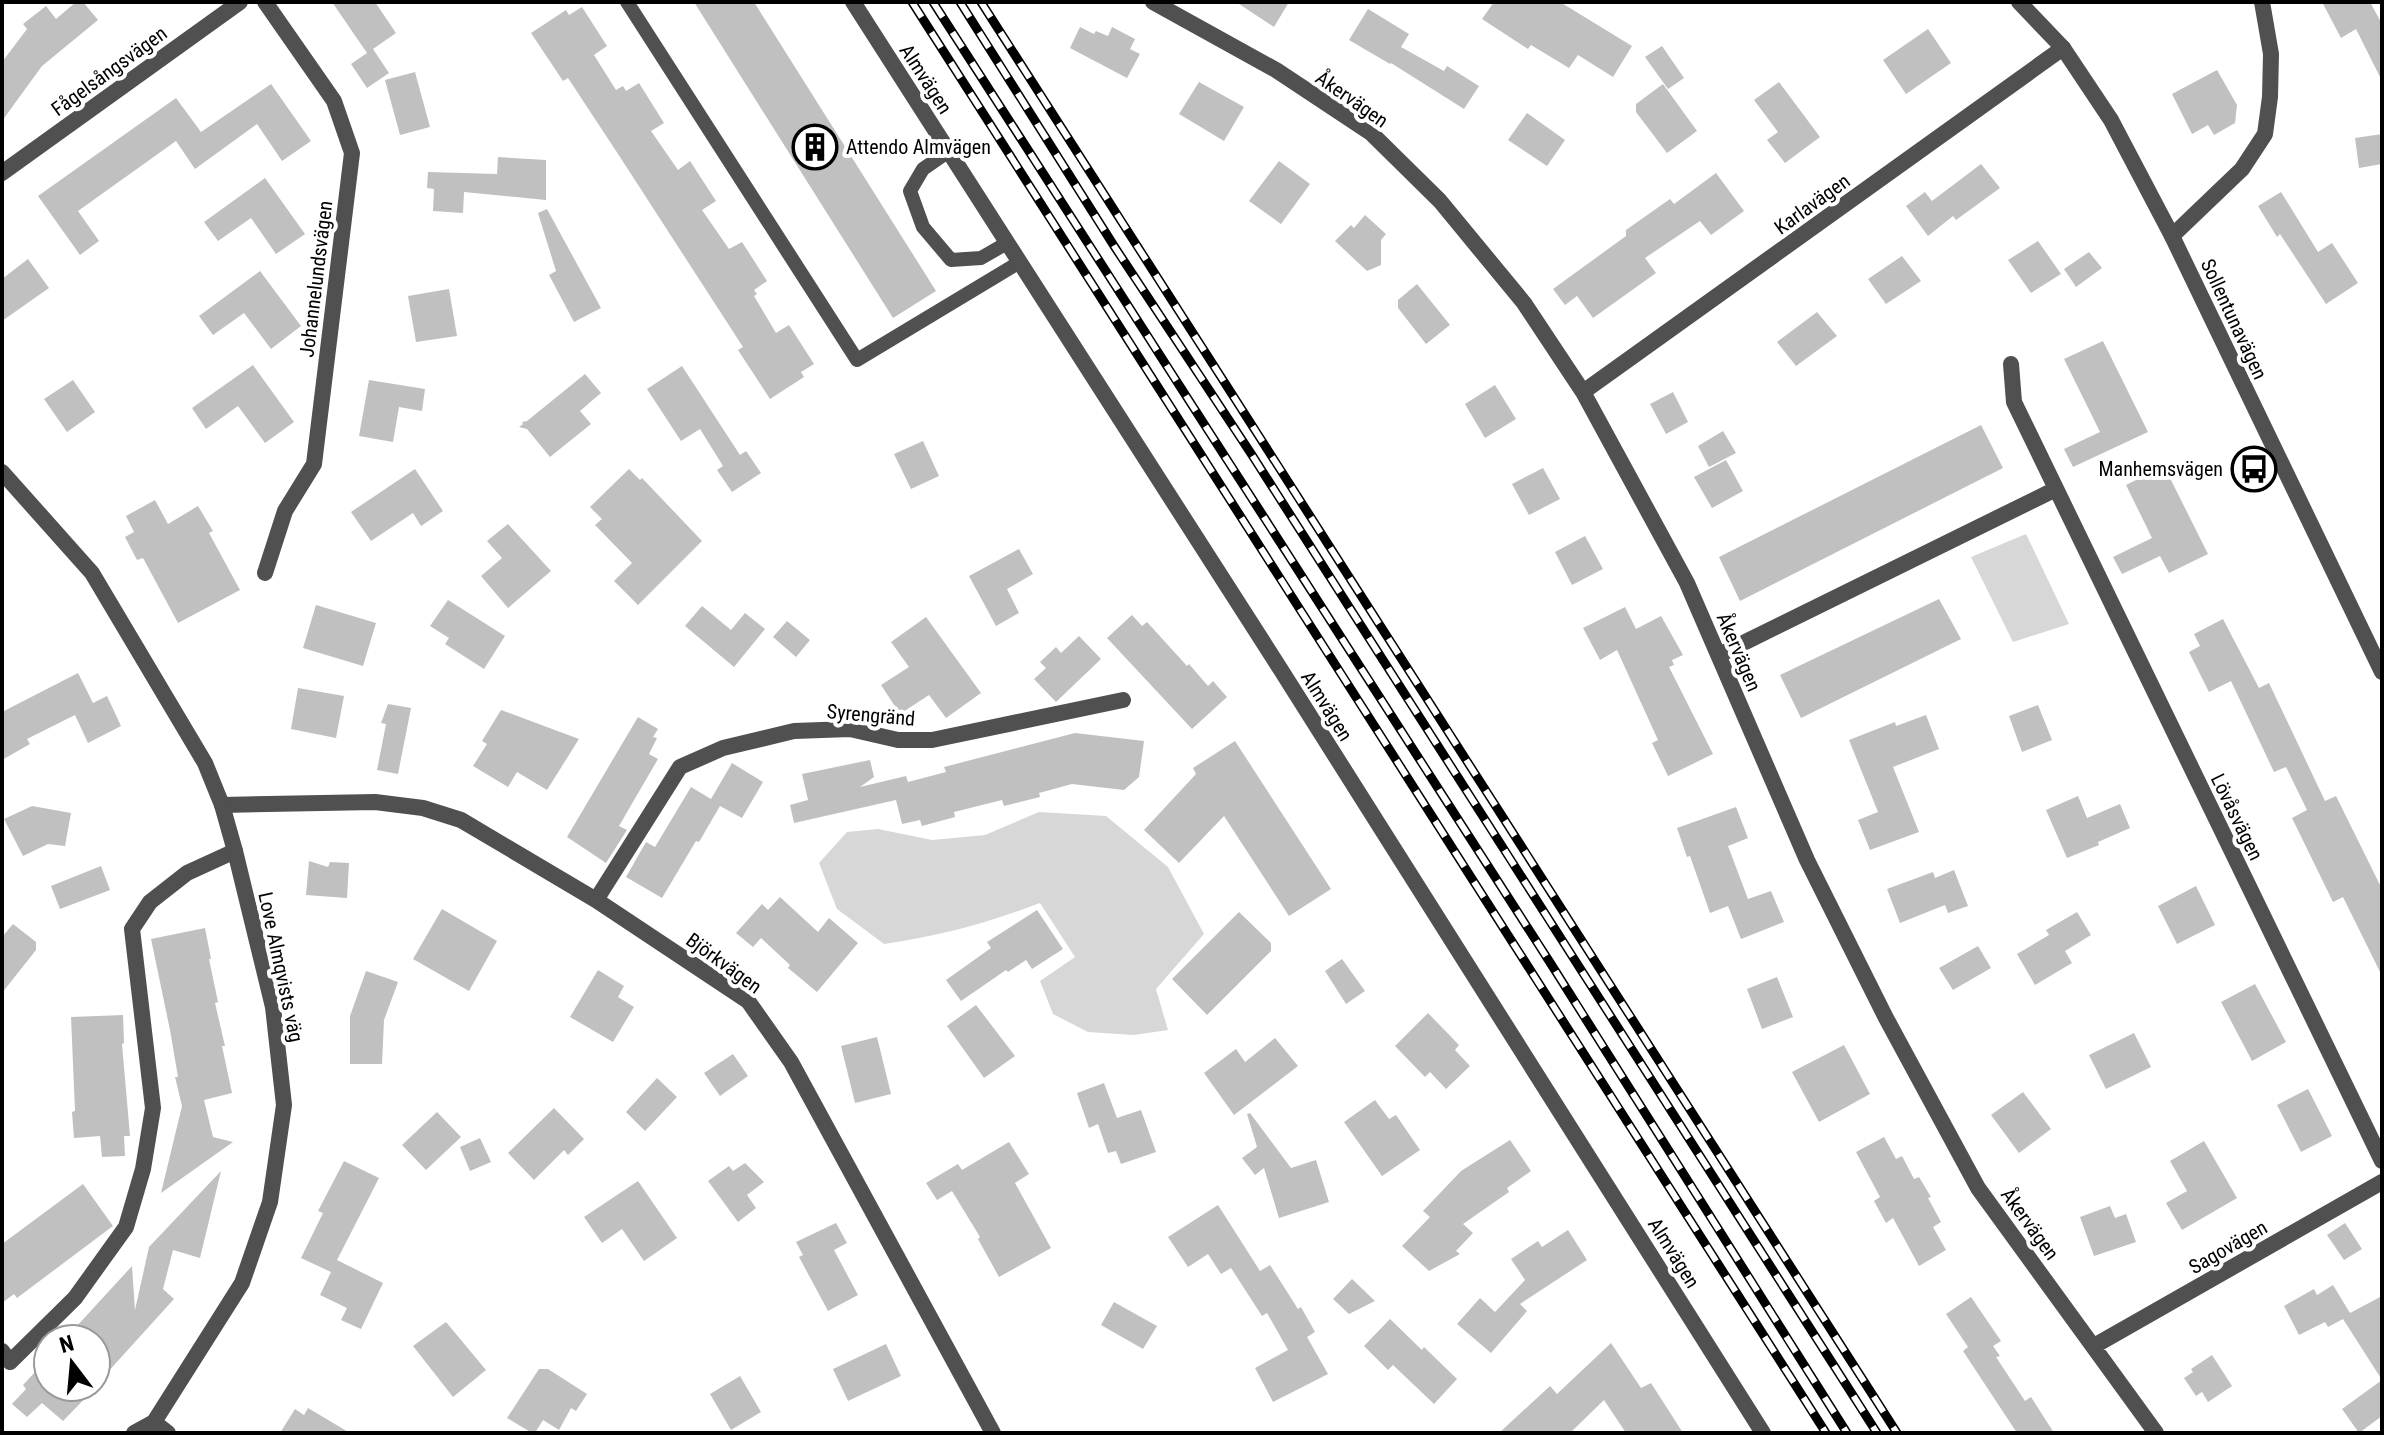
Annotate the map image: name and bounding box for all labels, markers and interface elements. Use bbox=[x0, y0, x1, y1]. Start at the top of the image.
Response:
street label: Fågelsångsvägen bbox=[47, 21, 171, 121]
street label: Almvägen bbox=[895, 40, 957, 118]
street label: Åkervägen bbox=[1311, 65, 1393, 133]
building icon: Attendo Almvägen bbox=[791, 123, 839, 171]
place label: Attendo Almvägen bbox=[846, 135, 991, 159]
street label: Karlavägen bbox=[1770, 169, 1854, 239]
street label: Johannelundsvägen bbox=[294, 199, 338, 359]
street label: Sollentunavägen bbox=[2196, 255, 2272, 383]
bus stop icon: Manhemsvägen bbox=[2230, 445, 2278, 493]
place label: Manhemsvägen bbox=[2098, 457, 2223, 481]
street label: Åkervägen bbox=[1712, 609, 1766, 695]
street label: Almvägen bbox=[1296, 667, 1358, 745]
street label: Syrengränd bbox=[826, 699, 916, 731]
street label: Lövåsvägen bbox=[2206, 770, 2268, 864]
street label: Love Almqvists väg bbox=[253, 890, 309, 1044]
street label: Björkvägen bbox=[682, 928, 766, 998]
street label: Åkervägen bbox=[1996, 1183, 2064, 1265]
street label: Almvägen bbox=[1643, 1214, 1705, 1292]
street label: Sagovägen bbox=[2184, 1215, 2272, 1279]
north arrow bbox=[32, 1323, 112, 1403]
text: N bbox=[57, 1330, 77, 1358]

